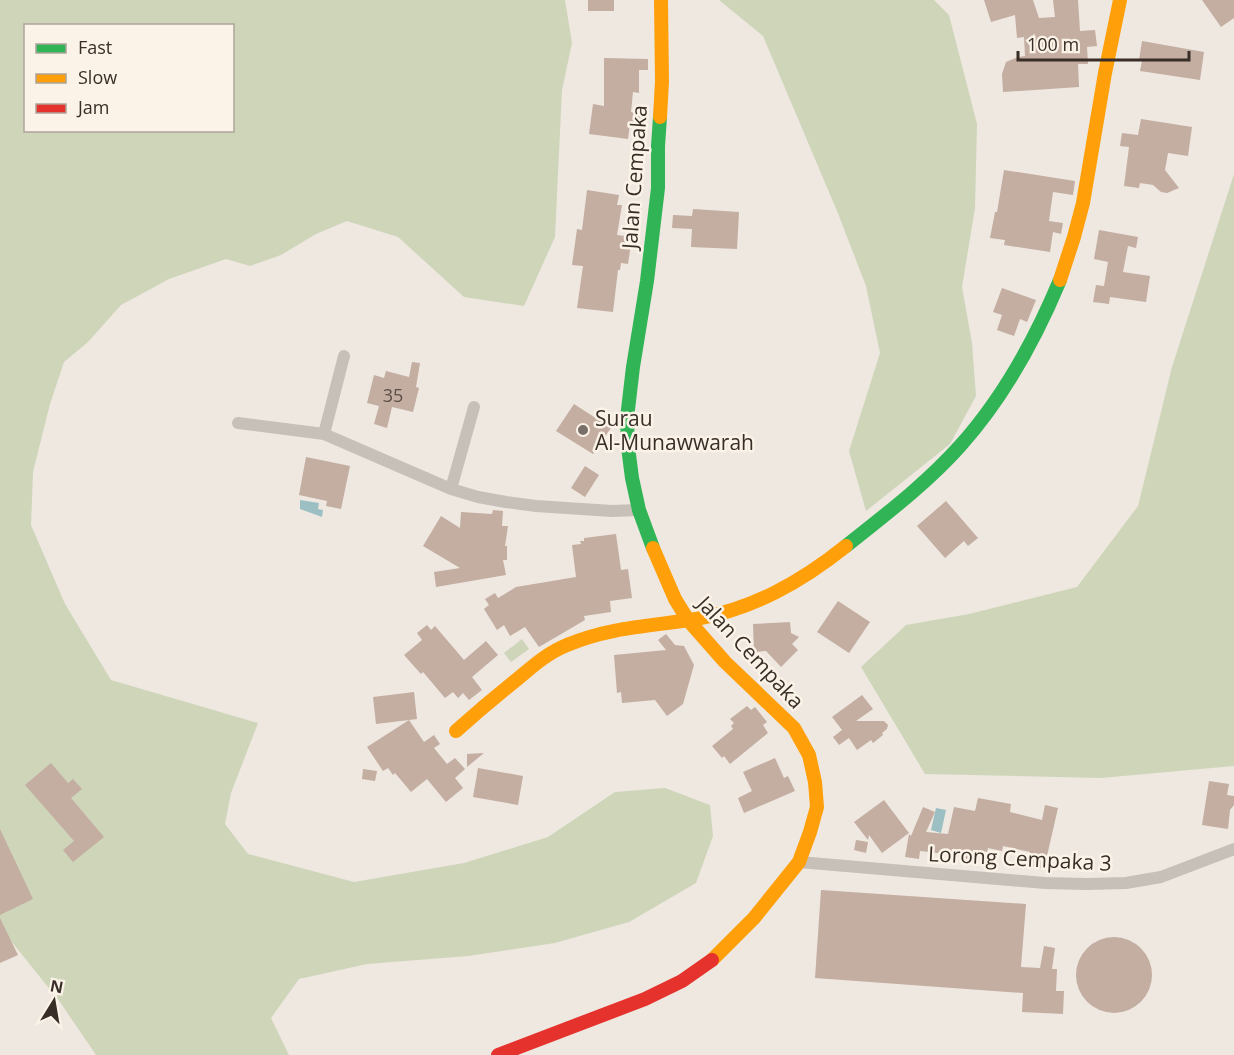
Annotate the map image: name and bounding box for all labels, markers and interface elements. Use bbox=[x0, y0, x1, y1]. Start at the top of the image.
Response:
legend bbox=[24, 24, 234, 132]
scale bar bbox=[1018, 24, 1189, 62]
text: 100 m bbox=[1027, 32, 1079, 56]
text: Fast bbox=[78, 35, 112, 59]
text: Slow bbox=[78, 65, 117, 89]
text: Jam bbox=[76, 95, 110, 119]
street label: Jalan Cempaka bbox=[615, 104, 653, 252]
house number: 35 bbox=[383, 383, 403, 407]
place label: Surau Al-Munawwarah bbox=[595, 404, 754, 456]
marker: Surau Al-Munawwarah bbox=[576, 423, 590, 437]
street label: Jalan Cempaka bbox=[690, 588, 810, 714]
street label: Lorong Cempaka 3 bbox=[928, 839, 1112, 877]
north arrow bbox=[24, 971, 84, 1031]
text: N bbox=[48, 974, 65, 998]

